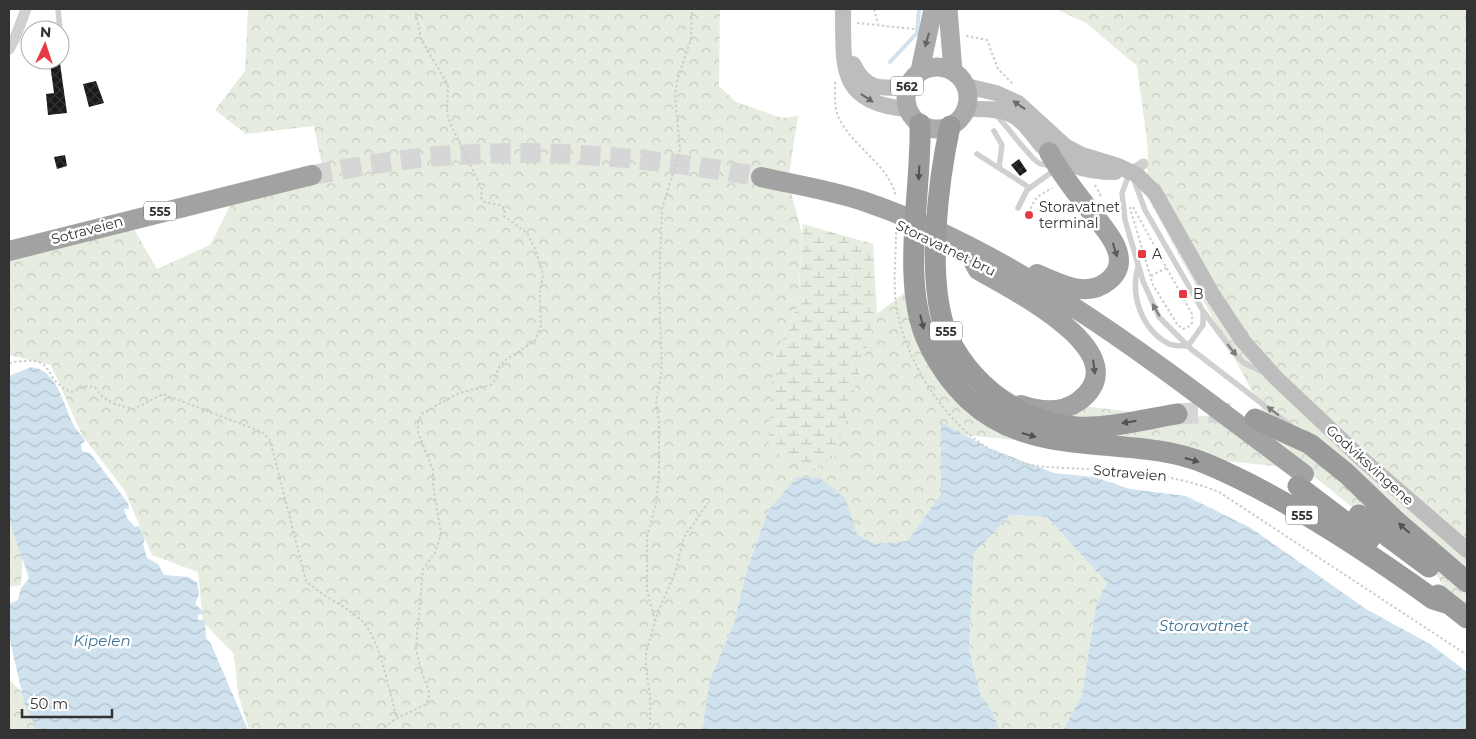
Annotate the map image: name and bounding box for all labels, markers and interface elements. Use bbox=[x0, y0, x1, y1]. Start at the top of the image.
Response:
north arrow bbox=[20, 20, 70, 70]
text: N bbox=[40, 23, 52, 41]
one-way arrow bbox=[922, 32, 930, 47]
road number: 562 bbox=[891, 76, 923, 95]
one-way arrow bbox=[860, 93, 873, 103]
one-way arrow bbox=[1013, 100, 1026, 110]
one-way arrow bbox=[914, 165, 922, 181]
place label: Storavatnet terminal bbox=[1039, 198, 1120, 232]
road number: 555 bbox=[144, 202, 176, 220]
marker: Storavatnet terminal bbox=[1023, 209, 1035, 221]
street label: Sotraveien bbox=[49, 212, 125, 248]
street label: Storavatnet bru bbox=[893, 216, 999, 280]
one-way arrow bbox=[1112, 242, 1120, 257]
place label: A bbox=[1152, 245, 1163, 263]
marker: A bbox=[1136, 248, 1148, 260]
place label: B bbox=[1193, 285, 1204, 303]
marker: B bbox=[1177, 288, 1189, 300]
one-way arrow bbox=[1151, 304, 1160, 317]
one-way arrow bbox=[918, 315, 926, 330]
road number: 555 bbox=[930, 322, 962, 341]
one-way arrow bbox=[1226, 343, 1237, 356]
one-way arrow bbox=[1090, 359, 1098, 375]
one-way arrow bbox=[1267, 406, 1280, 417]
one-way arrow bbox=[1121, 418, 1137, 426]
street label: Godviksvingene bbox=[1322, 421, 1418, 509]
one-way arrow bbox=[1022, 431, 1037, 439]
one-way arrow bbox=[1185, 456, 1200, 464]
street label: Sotraveien bbox=[1092, 461, 1168, 485]
road number: 555 bbox=[1286, 506, 1318, 524]
one-way arrow bbox=[1398, 522, 1410, 534]
water label: Storavatnet bbox=[1159, 616, 1249, 635]
water label: Kipelen bbox=[73, 631, 131, 650]
scale bar bbox=[22, 686, 112, 718]
text: 50 m bbox=[30, 694, 68, 713]

